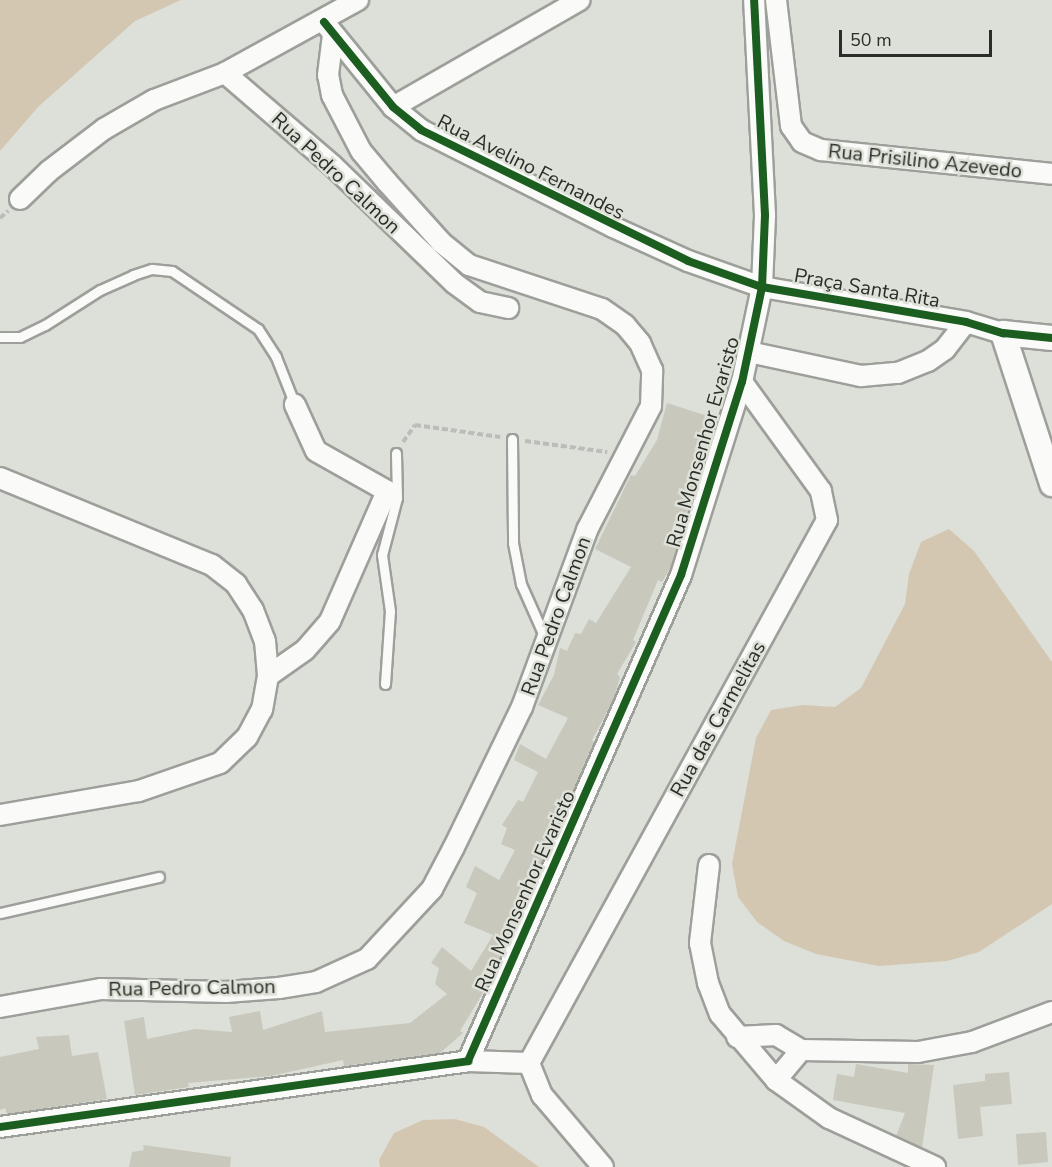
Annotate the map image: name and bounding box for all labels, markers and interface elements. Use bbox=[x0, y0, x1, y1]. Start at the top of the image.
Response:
scale bar bbox=[842, 18, 995, 56]
text: 50 m bbox=[850, 28, 892, 52]
street label: Rua Pedro Calmon bbox=[267, 107, 405, 239]
street label: Rua Avelino Fernandes bbox=[433, 109, 629, 225]
street label: Rua Prisilino Azevedo bbox=[827, 139, 1023, 183]
street label: Praça Santa Rita bbox=[792, 263, 942, 313]
street label: Rua Monsenhor Evaristo bbox=[661, 334, 745, 550]
street label: Rua Pedro Calmon bbox=[516, 533, 596, 699]
street label: Rua das Carmelitas bbox=[665, 637, 771, 801]
street label: Rua Monsenhor Evaristo bbox=[470, 787, 580, 995]
street label: Rua Pedro Calmon bbox=[108, 975, 276, 1001]

